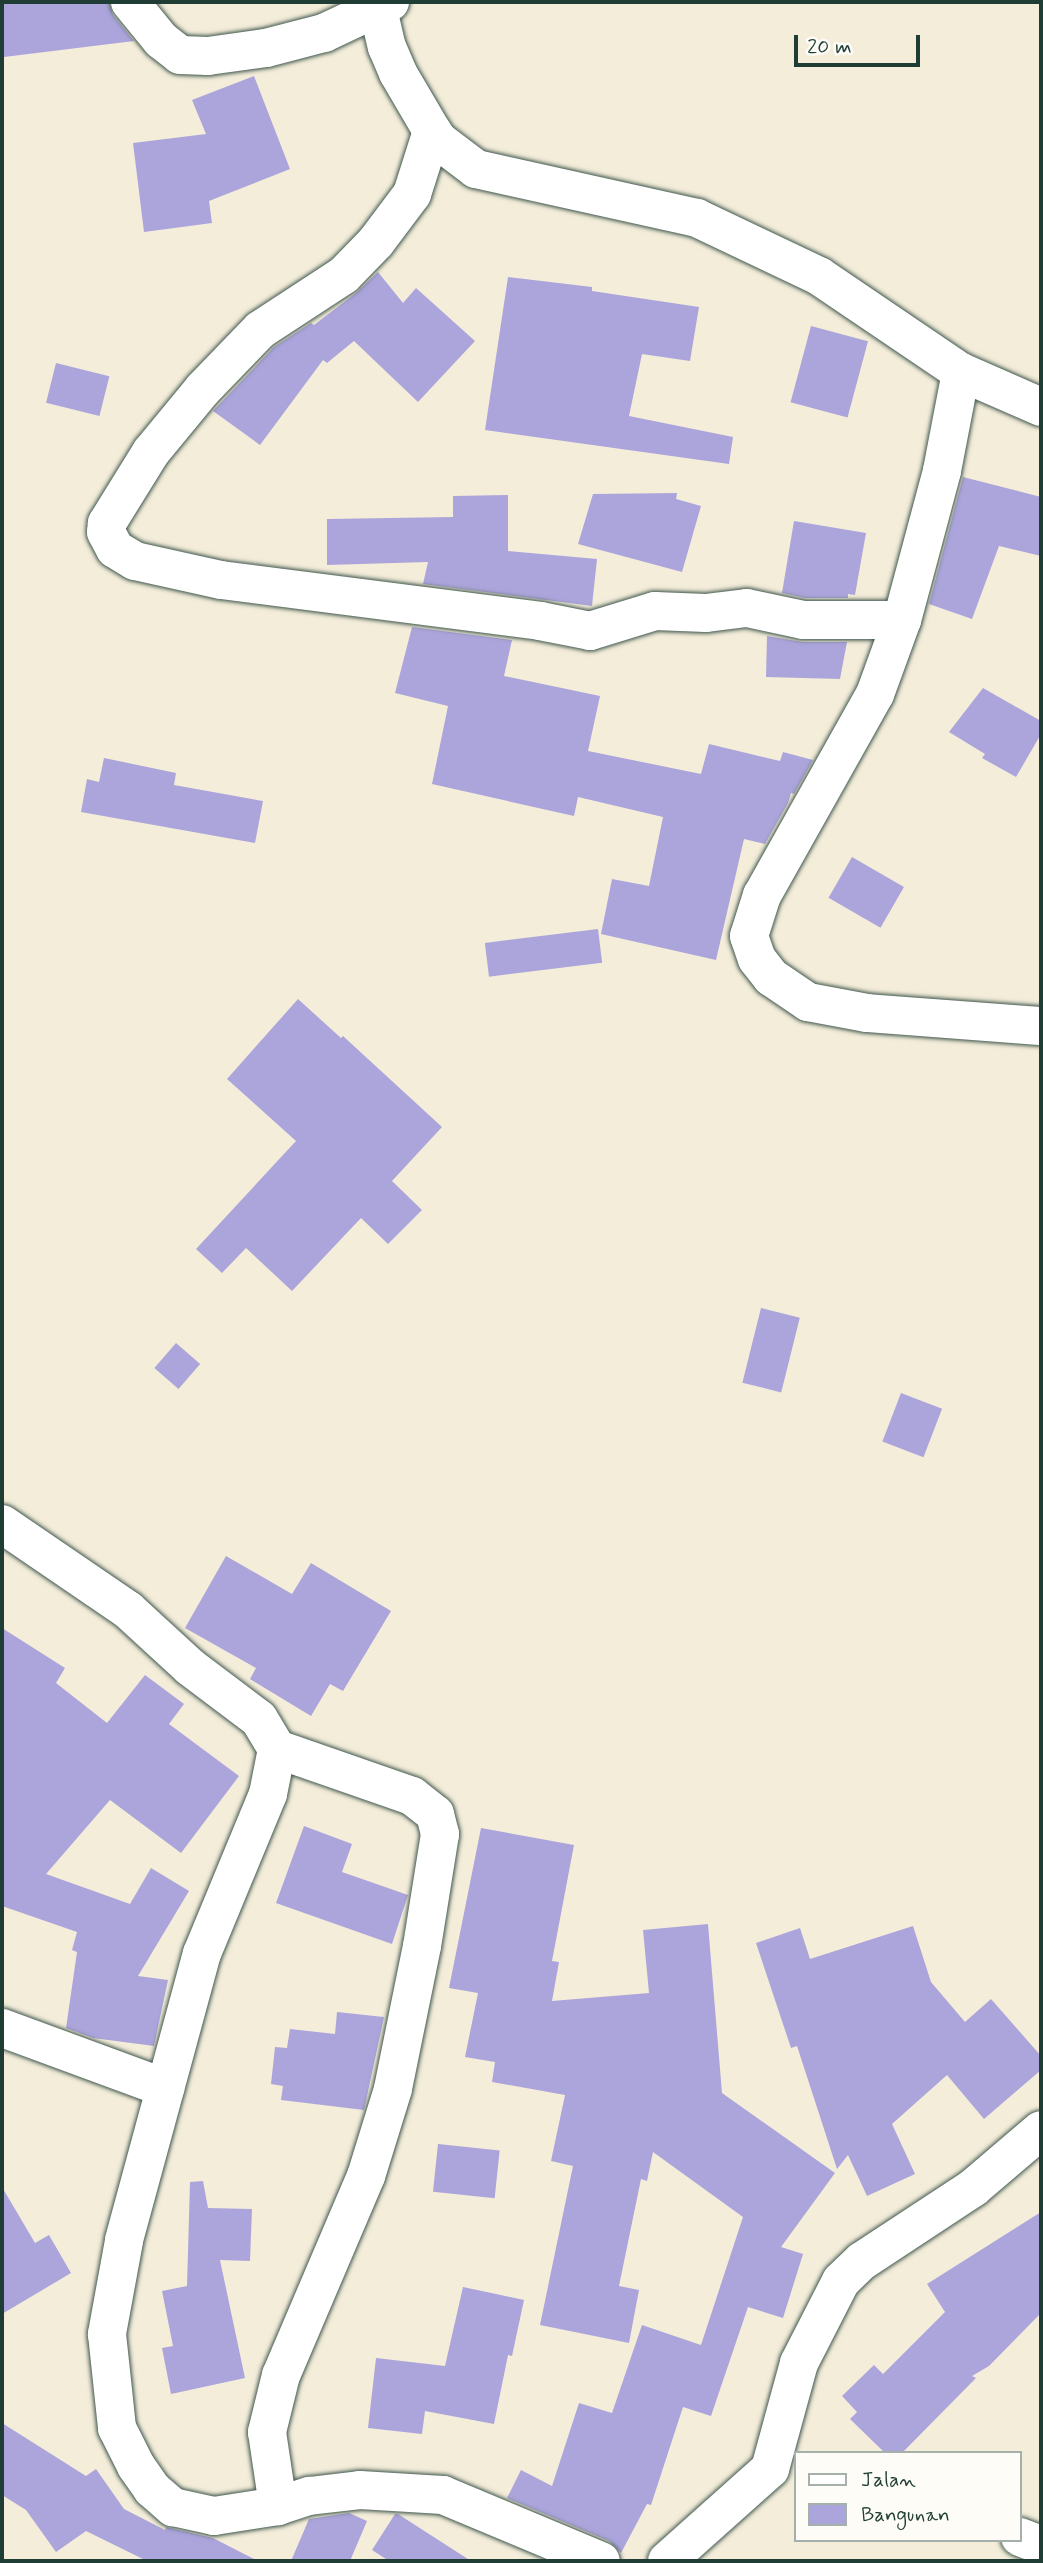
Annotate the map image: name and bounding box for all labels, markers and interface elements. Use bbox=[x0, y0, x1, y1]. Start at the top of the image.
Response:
scale bar bbox=[798, 21, 924, 65]
text: 20 m bbox=[807, 33, 852, 61]
legend bbox=[794, 2451, 1022, 2542]
text: Jalan bbox=[861, 2466, 916, 2494]
text: Bangunan bbox=[861, 2501, 950, 2529]

